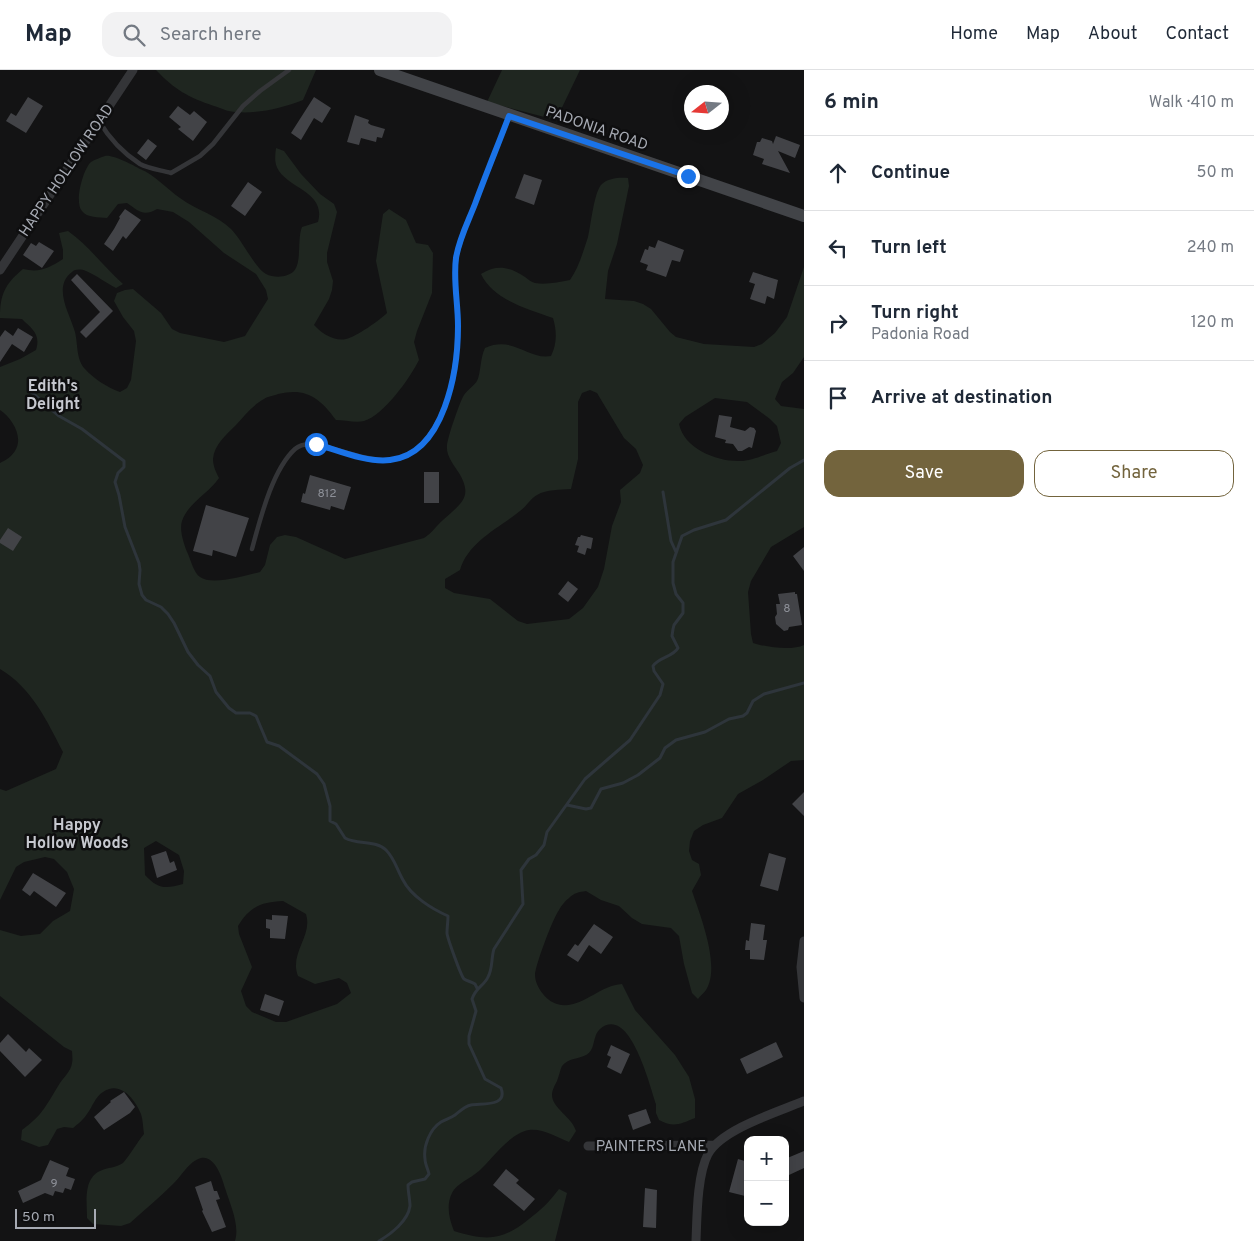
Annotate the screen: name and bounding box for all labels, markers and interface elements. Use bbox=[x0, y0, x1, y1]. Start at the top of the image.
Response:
search box bbox=[102, 12, 452, 57]
text: Map bbox=[25, 20, 72, 50]
icon: search bbox=[120, 21, 148, 49]
text: Search here bbox=[160, 23, 261, 47]
text: Home bbox=[950, 23, 998, 46]
text: Map bbox=[1026, 23, 1060, 46]
text: About bbox=[1088, 23, 1137, 46]
text: Contact bbox=[1165, 23, 1229, 46]
north arrow bbox=[684, 85, 729, 130]
text: 6 min bbox=[824, 89, 879, 116]
text: Walk · 410 m bbox=[1149, 93, 1234, 113]
street label: HAPPY HOLLOW ROAD bbox=[16, 101, 119, 241]
street label: PADONIA ROAD bbox=[543, 103, 650, 156]
icon: ahead bbox=[824, 159, 852, 187]
text: Continue bbox=[871, 161, 950, 185]
text: 50 m bbox=[1197, 163, 1234, 183]
route end bbox=[677, 165, 700, 188]
icon: left bbox=[824, 234, 852, 262]
text: Turn left bbox=[871, 236, 947, 260]
text: 240 m bbox=[1187, 238, 1234, 258]
text: Turn right bbox=[871, 301, 959, 325]
icon: right bbox=[824, 309, 852, 337]
text: 120 m bbox=[1191, 313, 1234, 333]
text: Padonia Road bbox=[871, 325, 970, 345]
district label: Edith's Delight bbox=[26, 377, 80, 415]
icon: arrive bbox=[824, 384, 852, 412]
text: Arrive at destination bbox=[871, 386, 1052, 410]
route start bbox=[305, 433, 328, 456]
button: Save bbox=[824, 450, 1024, 497]
button: Share bbox=[1034, 450, 1234, 497]
house number: 812 bbox=[317, 486, 337, 502]
house number: 8 bbox=[783, 601, 791, 617]
district label: Happy Hollow Woods bbox=[25, 816, 129, 854]
map controls bbox=[744, 1136, 789, 1226]
button: + bbox=[744, 1136, 789, 1181]
street label: PAINTERS LANE bbox=[596, 1138, 706, 1157]
house number: 9 bbox=[50, 1176, 58, 1192]
button: − bbox=[744, 1181, 789, 1226]
scale bar bbox=[15, 1206, 96, 1229]
text: 50 m bbox=[22, 1209, 55, 1226]

